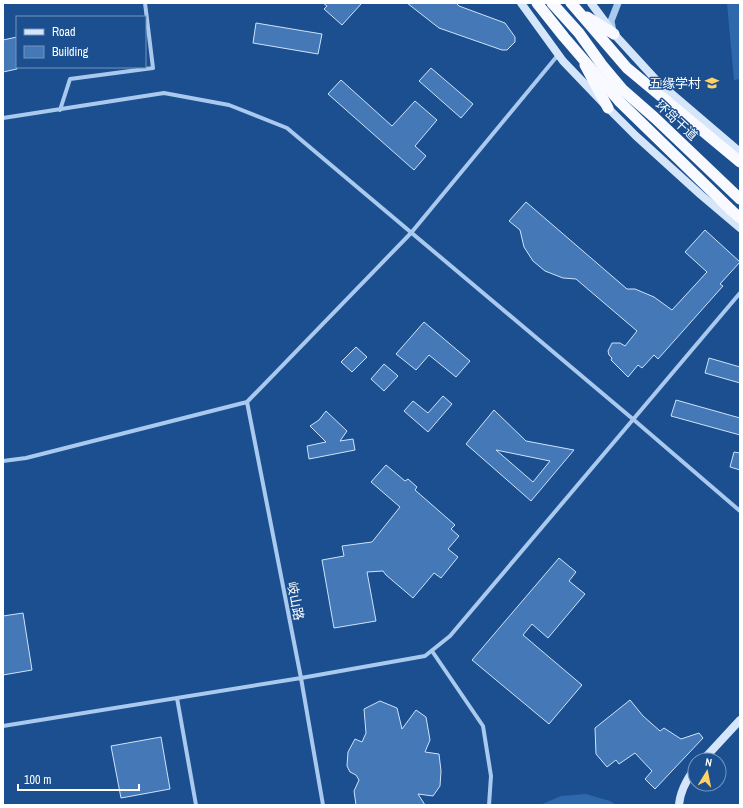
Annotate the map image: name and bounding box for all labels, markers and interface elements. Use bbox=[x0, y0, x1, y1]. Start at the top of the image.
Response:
legend bbox=[16, 16, 146, 68]
text: Road bbox=[52, 24, 76, 40]
text: Building bbox=[52, 44, 89, 60]
place label: 五缘学村 bbox=[649, 75, 701, 92]
school or university icon: 五缘学村 bbox=[704, 75, 720, 91]
street label: 环岛干道 bbox=[652, 96, 701, 144]
street label: 岐山路 bbox=[283, 580, 308, 622]
north arrow bbox=[687, 752, 727, 792]
text: N bbox=[704, 755, 713, 770]
scale bar bbox=[18, 766, 139, 792]
text: 100 m bbox=[24, 772, 51, 788]

